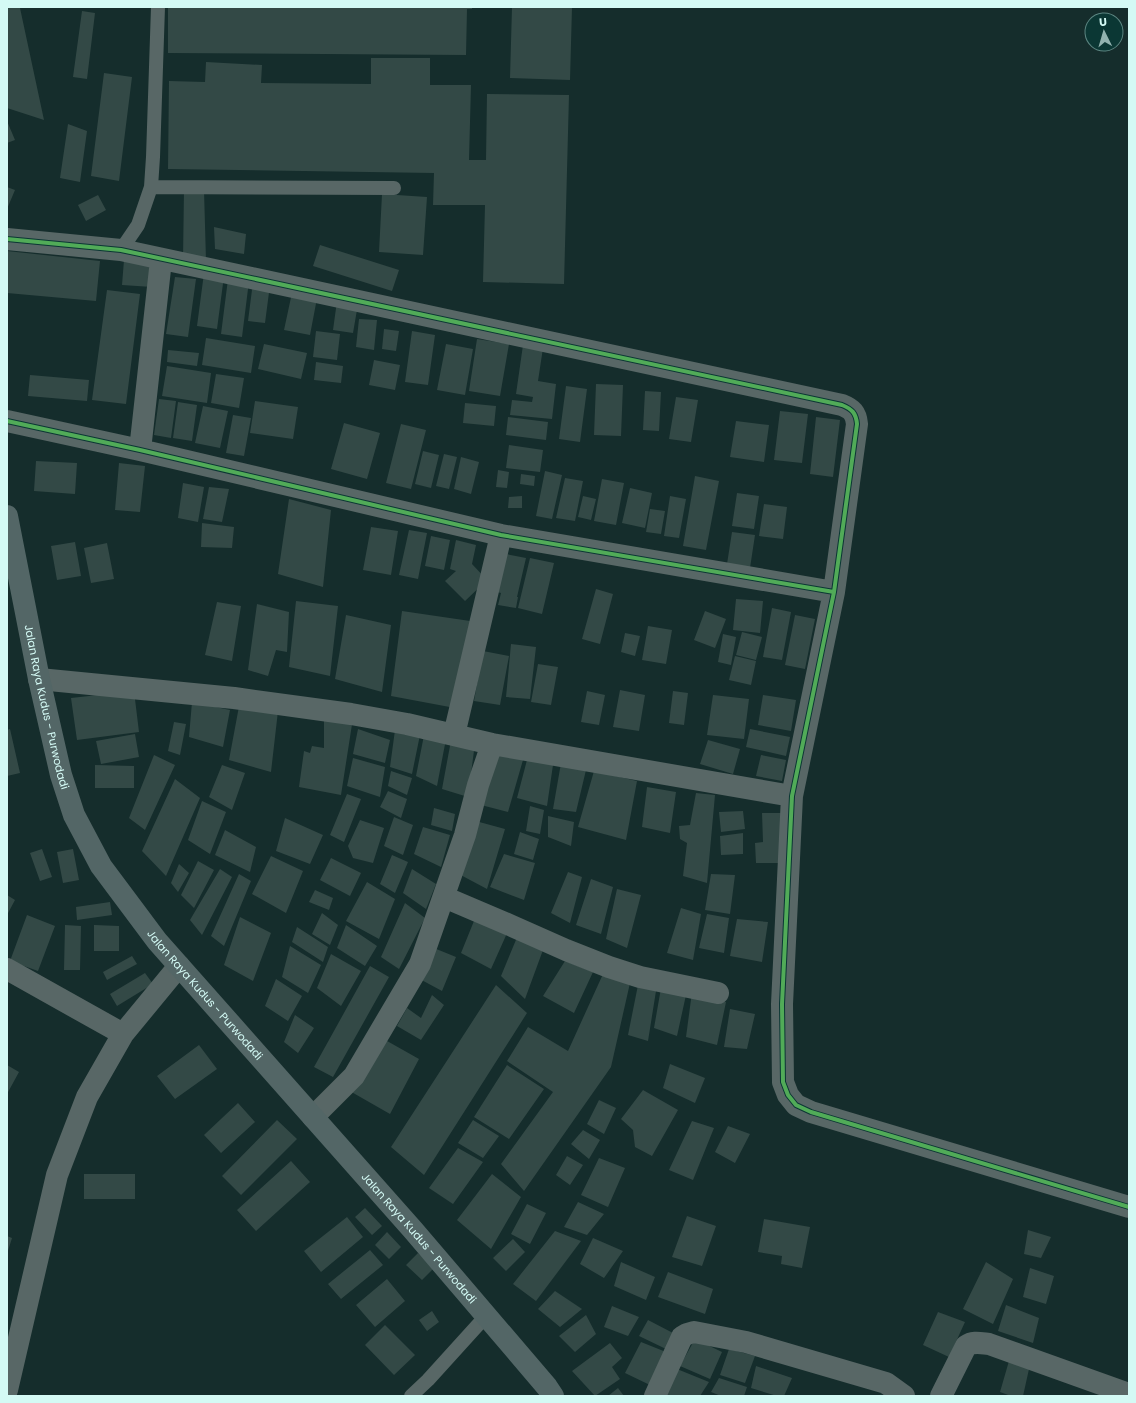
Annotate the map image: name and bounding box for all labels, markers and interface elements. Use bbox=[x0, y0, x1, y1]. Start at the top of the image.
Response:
north arrow bbox=[1084, 12, 1124, 52]
text: U bbox=[1099, 14, 1108, 30]
street label: Jalan Raya Kudus - Purwodadi bbox=[20, 623, 73, 792]
street label: Jalan Raya Kudus - Purwodadi bbox=[143, 926, 267, 1064]
street label: Jalan Raya Kudus - Purwodadi bbox=[358, 1169, 480, 1307]

